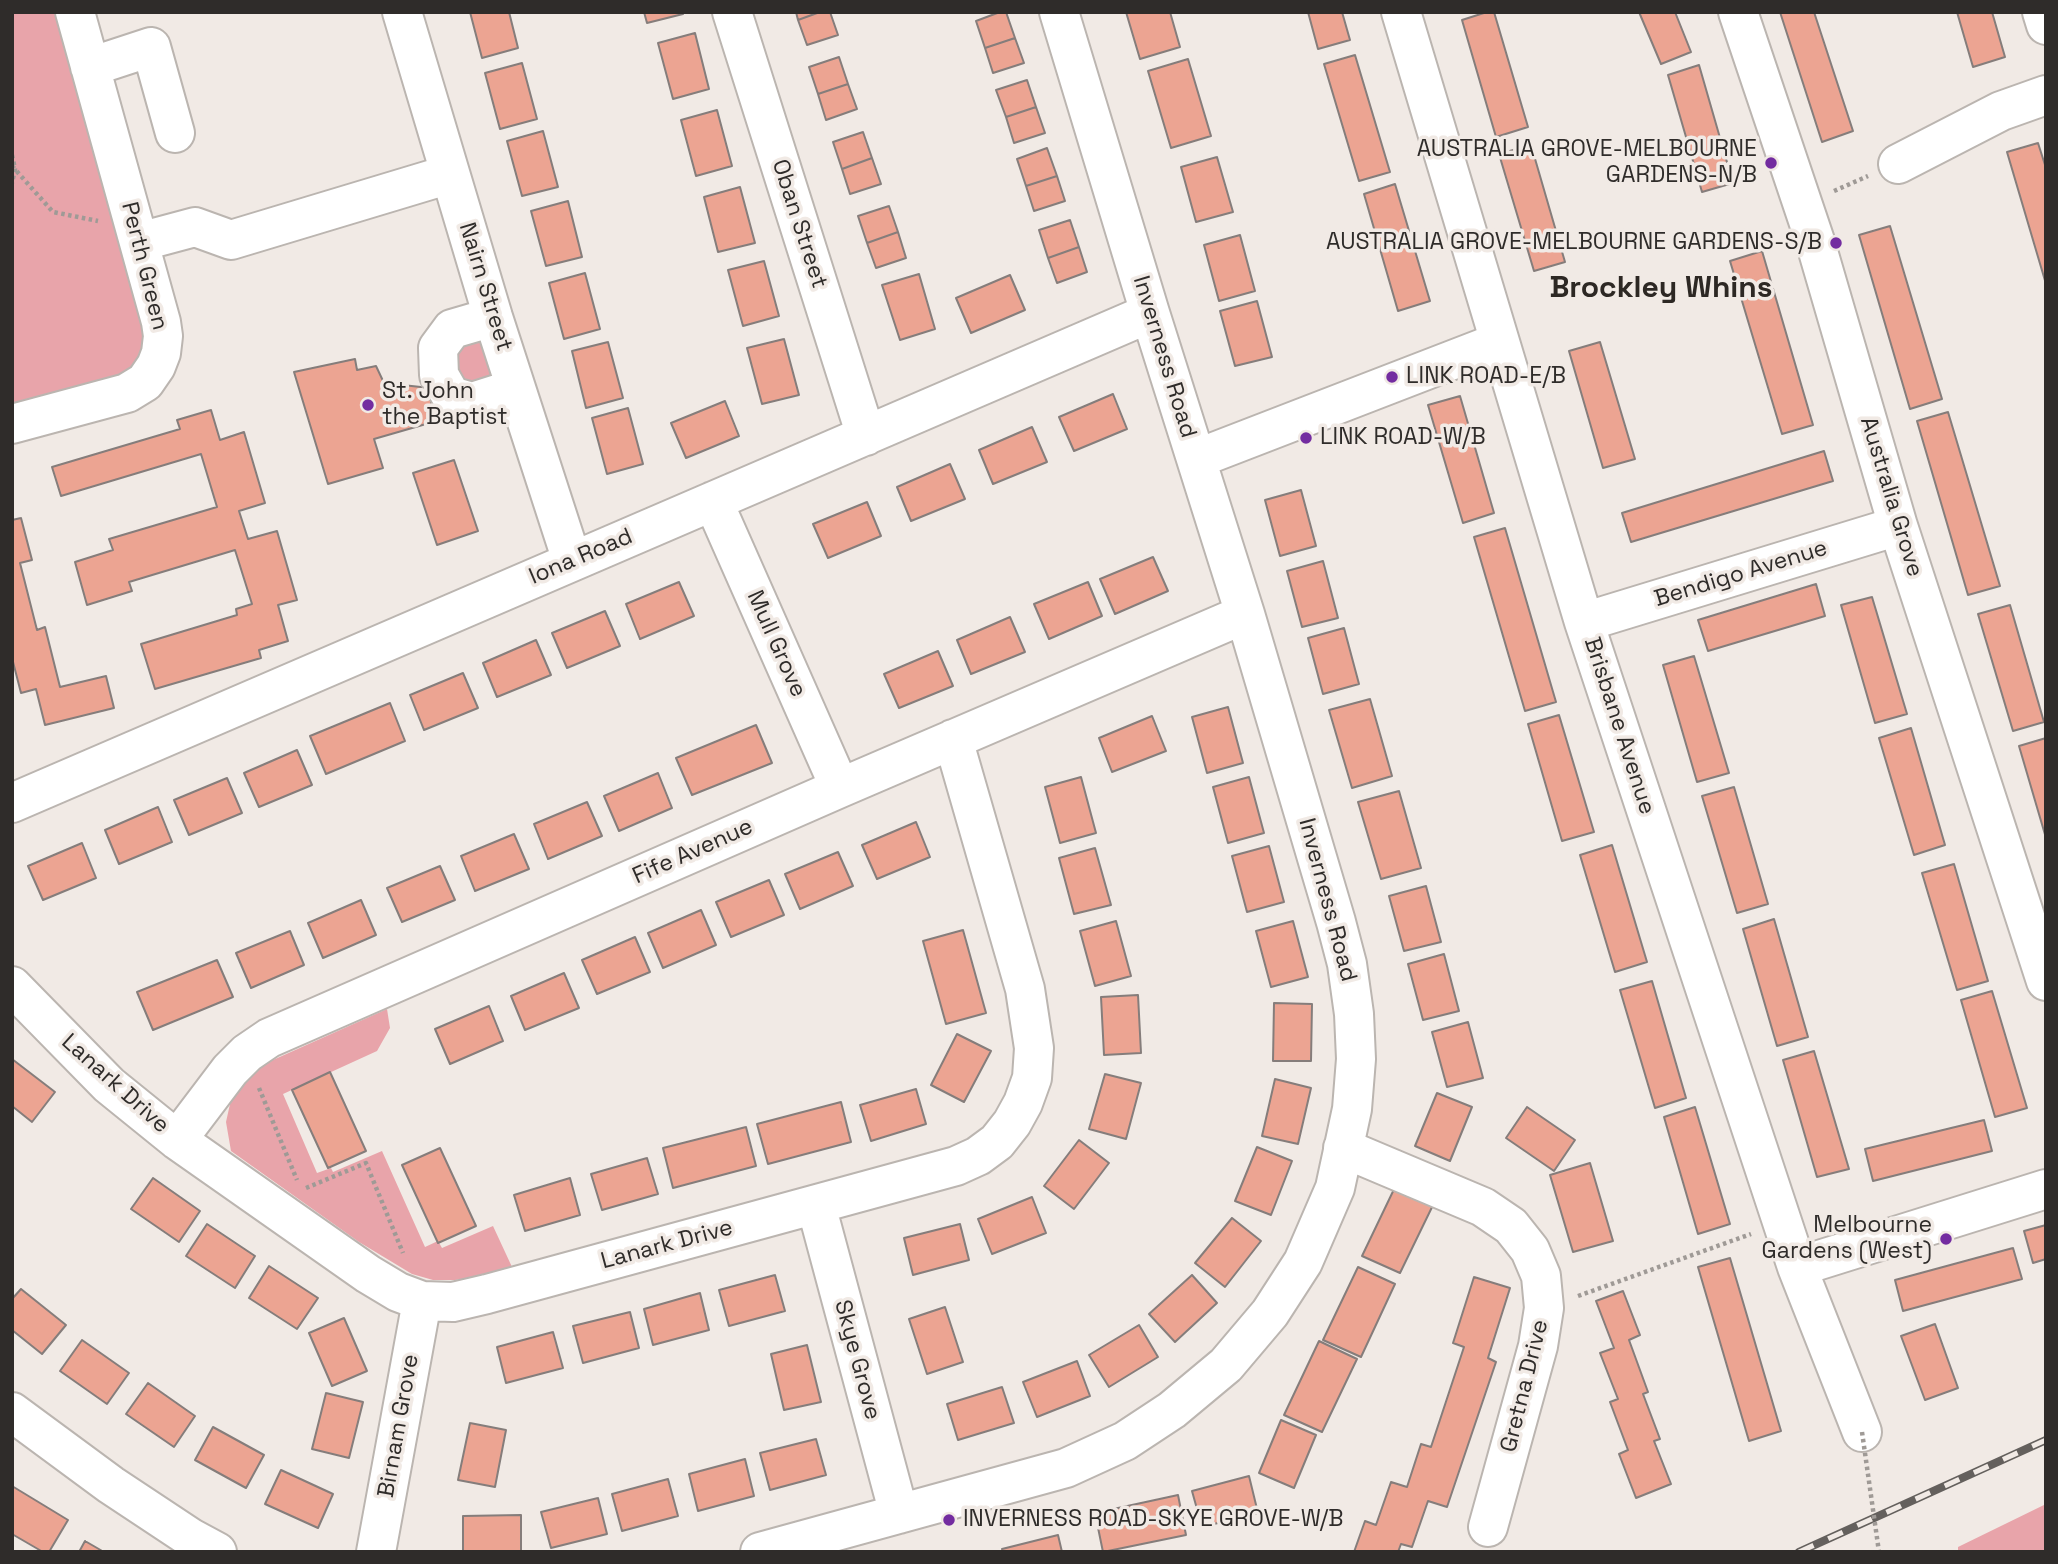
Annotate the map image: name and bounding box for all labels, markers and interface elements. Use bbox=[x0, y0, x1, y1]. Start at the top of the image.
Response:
place label: AUSTRALIA GROVE-MELBOURNE GARDENS-N/B bbox=[1417, 136, 1757, 190]
marker: AUSTRALIA GROVE-MELBOURNE GARDENS-N/B bbox=[1763, 155, 1779, 171]
street label: Oban Street bbox=[765, 156, 833, 292]
street label: Perth Green bbox=[115, 199, 173, 333]
street label: Nairn Street bbox=[452, 219, 518, 355]
place label: AUSTRALIA GROVE-MELBOURNE GARDENS-S/B bbox=[1326, 229, 1822, 257]
marker: AUSTRALIA GROVE-MELBOURNE GARDENS-S/B bbox=[1828, 235, 1844, 251]
district label: Brockley Whins bbox=[1549, 271, 1773, 307]
street label: Inverness Road bbox=[1126, 273, 1202, 441]
place label: LINK ROAD-E/B bbox=[1406, 363, 1566, 391]
marker: LINK ROAD-E/B bbox=[1384, 369, 1400, 385]
place label: St. John the Baptist bbox=[382, 378, 508, 432]
marker: St. John the Baptist bbox=[360, 397, 376, 413]
street label: Australia Grove bbox=[1854, 414, 1928, 580]
place label: LINK ROAD-W/B bbox=[1320, 424, 1486, 452]
marker: LINK ROAD-W/B bbox=[1298, 430, 1314, 446]
street label: Iona Road bbox=[525, 523, 637, 591]
street label: Bendigo Avenue bbox=[1651, 535, 1831, 613]
street label: Mull Grove bbox=[740, 586, 812, 702]
street label: Brisbane Avenue bbox=[1577, 634, 1661, 818]
street label: Fife Avenue bbox=[629, 813, 757, 891]
street label: Inverness Road bbox=[1292, 815, 1362, 985]
street label: Lanark Drive bbox=[56, 1029, 174, 1139]
place label: Melbourne Gardens (West) bbox=[1762, 1212, 1932, 1266]
street label: Lanark Drive bbox=[598, 1214, 736, 1276]
marker: Melbourne Gardens (West) bbox=[1938, 1231, 1954, 1247]
street label: Skye Grove bbox=[828, 1297, 886, 1423]
street label: Gretna Drive bbox=[1495, 1317, 1555, 1455]
street label: Birnam Grove bbox=[373, 1352, 425, 1500]
place label: INVERNESS ROAD-SKYE GROVE-W/B bbox=[963, 1506, 1344, 1534]
marker: INVERNESS ROAD-SKYE GROVE-W/B bbox=[941, 1512, 957, 1528]

